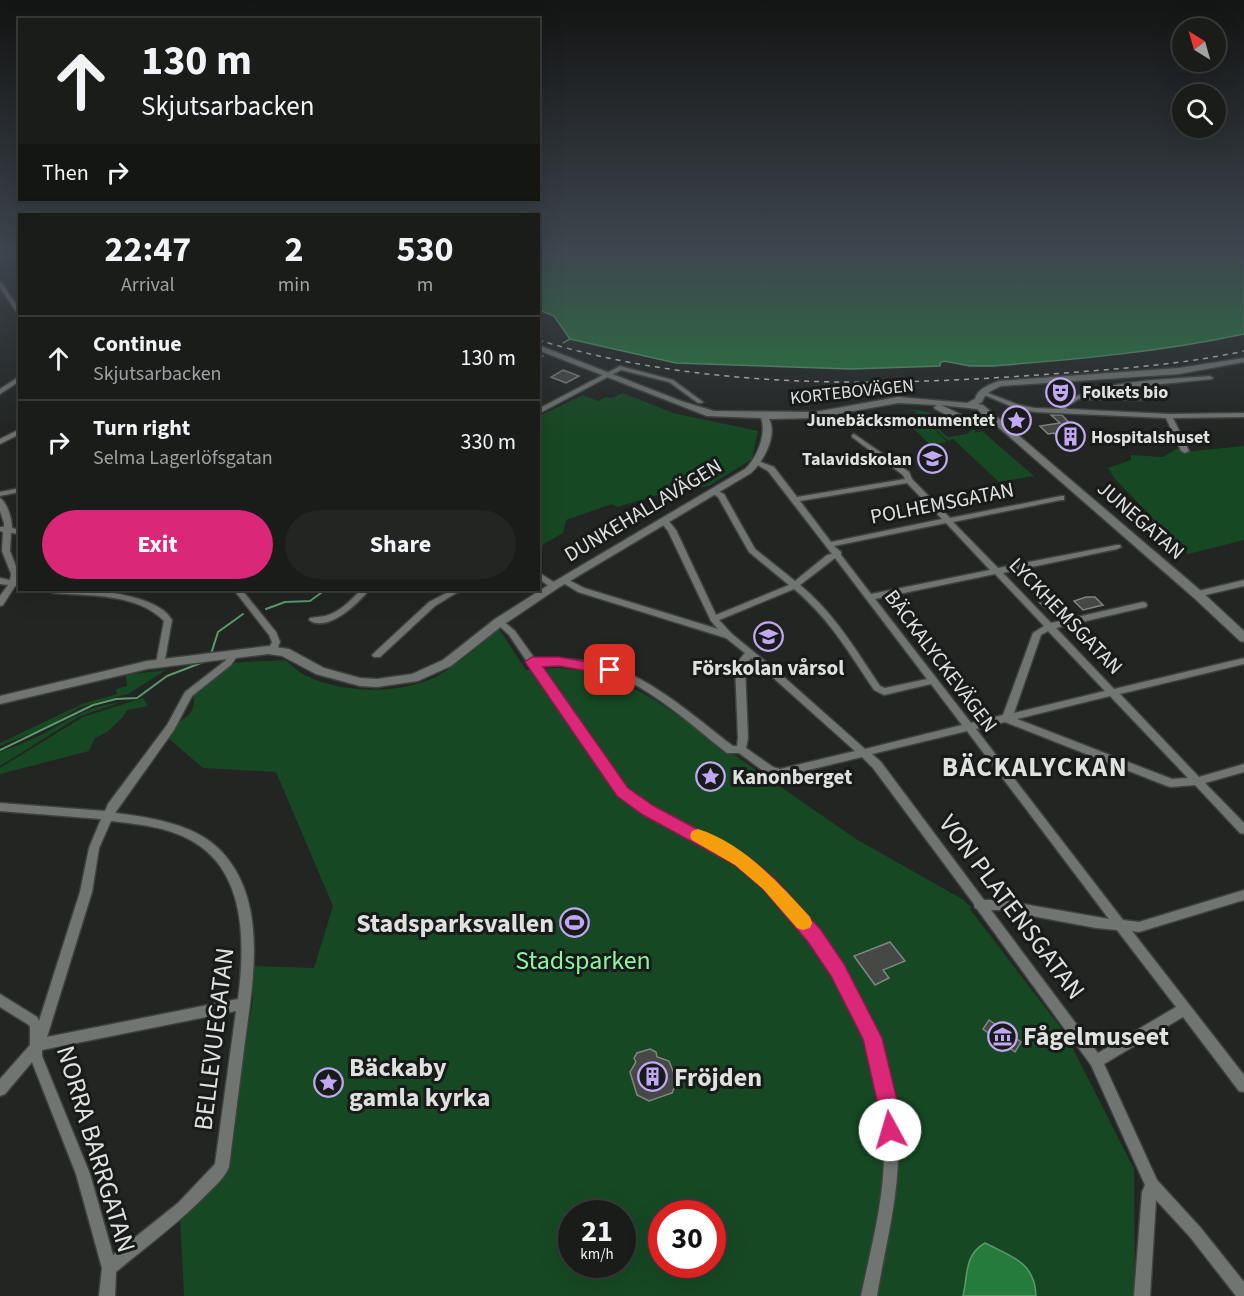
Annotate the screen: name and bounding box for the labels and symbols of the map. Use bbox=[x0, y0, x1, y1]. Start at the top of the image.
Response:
north arrow bbox=[1172, 18, 1226, 72]
street label: KORTEBOVÄGEN bbox=[789, 373, 915, 411]
theatre icon: Folkets bio bbox=[1045, 376, 1077, 408]
place label: Folkets bio bbox=[1082, 380, 1168, 405]
place icon: Junebäcksmonumentet bbox=[1000, 404, 1032, 436]
place label: Junebäcksmonumentet bbox=[807, 408, 995, 433]
building icon: Hospitalshuset bbox=[1054, 421, 1086, 453]
place label: Hospitalshuset bbox=[1091, 425, 1210, 450]
school or university icon: Talavidskolan bbox=[917, 443, 949, 475]
place label: Talavidskolan bbox=[802, 447, 912, 472]
street label: DUNKEHALLAVÄGEN bbox=[558, 451, 728, 569]
street label: POLHEMSGATAN bbox=[868, 474, 1016, 532]
street label: JUNEGATAN bbox=[1091, 474, 1191, 566]
street label: LYCKHEMSGATAN bbox=[1002, 551, 1130, 681]
street label: BÄCKALYCKEVÄGEN bbox=[877, 583, 1005, 739]
school or university icon: Förskolan vårsol bbox=[752, 621, 784, 653]
pin bbox=[584, 644, 635, 695]
place label: Förskolan vårsol bbox=[692, 653, 844, 683]
district label: BÄCKALYCKAN bbox=[942, 748, 1128, 787]
place icon: Kanonberget bbox=[695, 761, 727, 793]
place label: Kanonberget bbox=[732, 762, 852, 792]
street label: VON PLATENSGATAN bbox=[930, 807, 1094, 1007]
place label: Stadsparksvallen bbox=[356, 905, 554, 942]
sports icon: Stadsparksvallen bbox=[559, 907, 591, 939]
park label: Stadsparken bbox=[515, 942, 651, 979]
street label: BELLEVUEGATAN bbox=[184, 945, 244, 1133]
place label: Fågelmuseet bbox=[1023, 1018, 1169, 1055]
museum icon: Fågelmuseet bbox=[986, 1020, 1018, 1052]
street label: NORRA BARRGATAN bbox=[47, 1041, 145, 1257]
place label: Bäckaby gamla kyrka bbox=[349, 1049, 491, 1116]
place label: Fröjden bbox=[674, 1059, 762, 1096]
building icon: Fröjden bbox=[637, 1061, 669, 1093]
place icon: Bäckaby gamla kyrka bbox=[312, 1066, 344, 1098]
position arrow bbox=[858, 1098, 922, 1162]
speed limit sign: 30 bbox=[648, 1200, 726, 1278]

